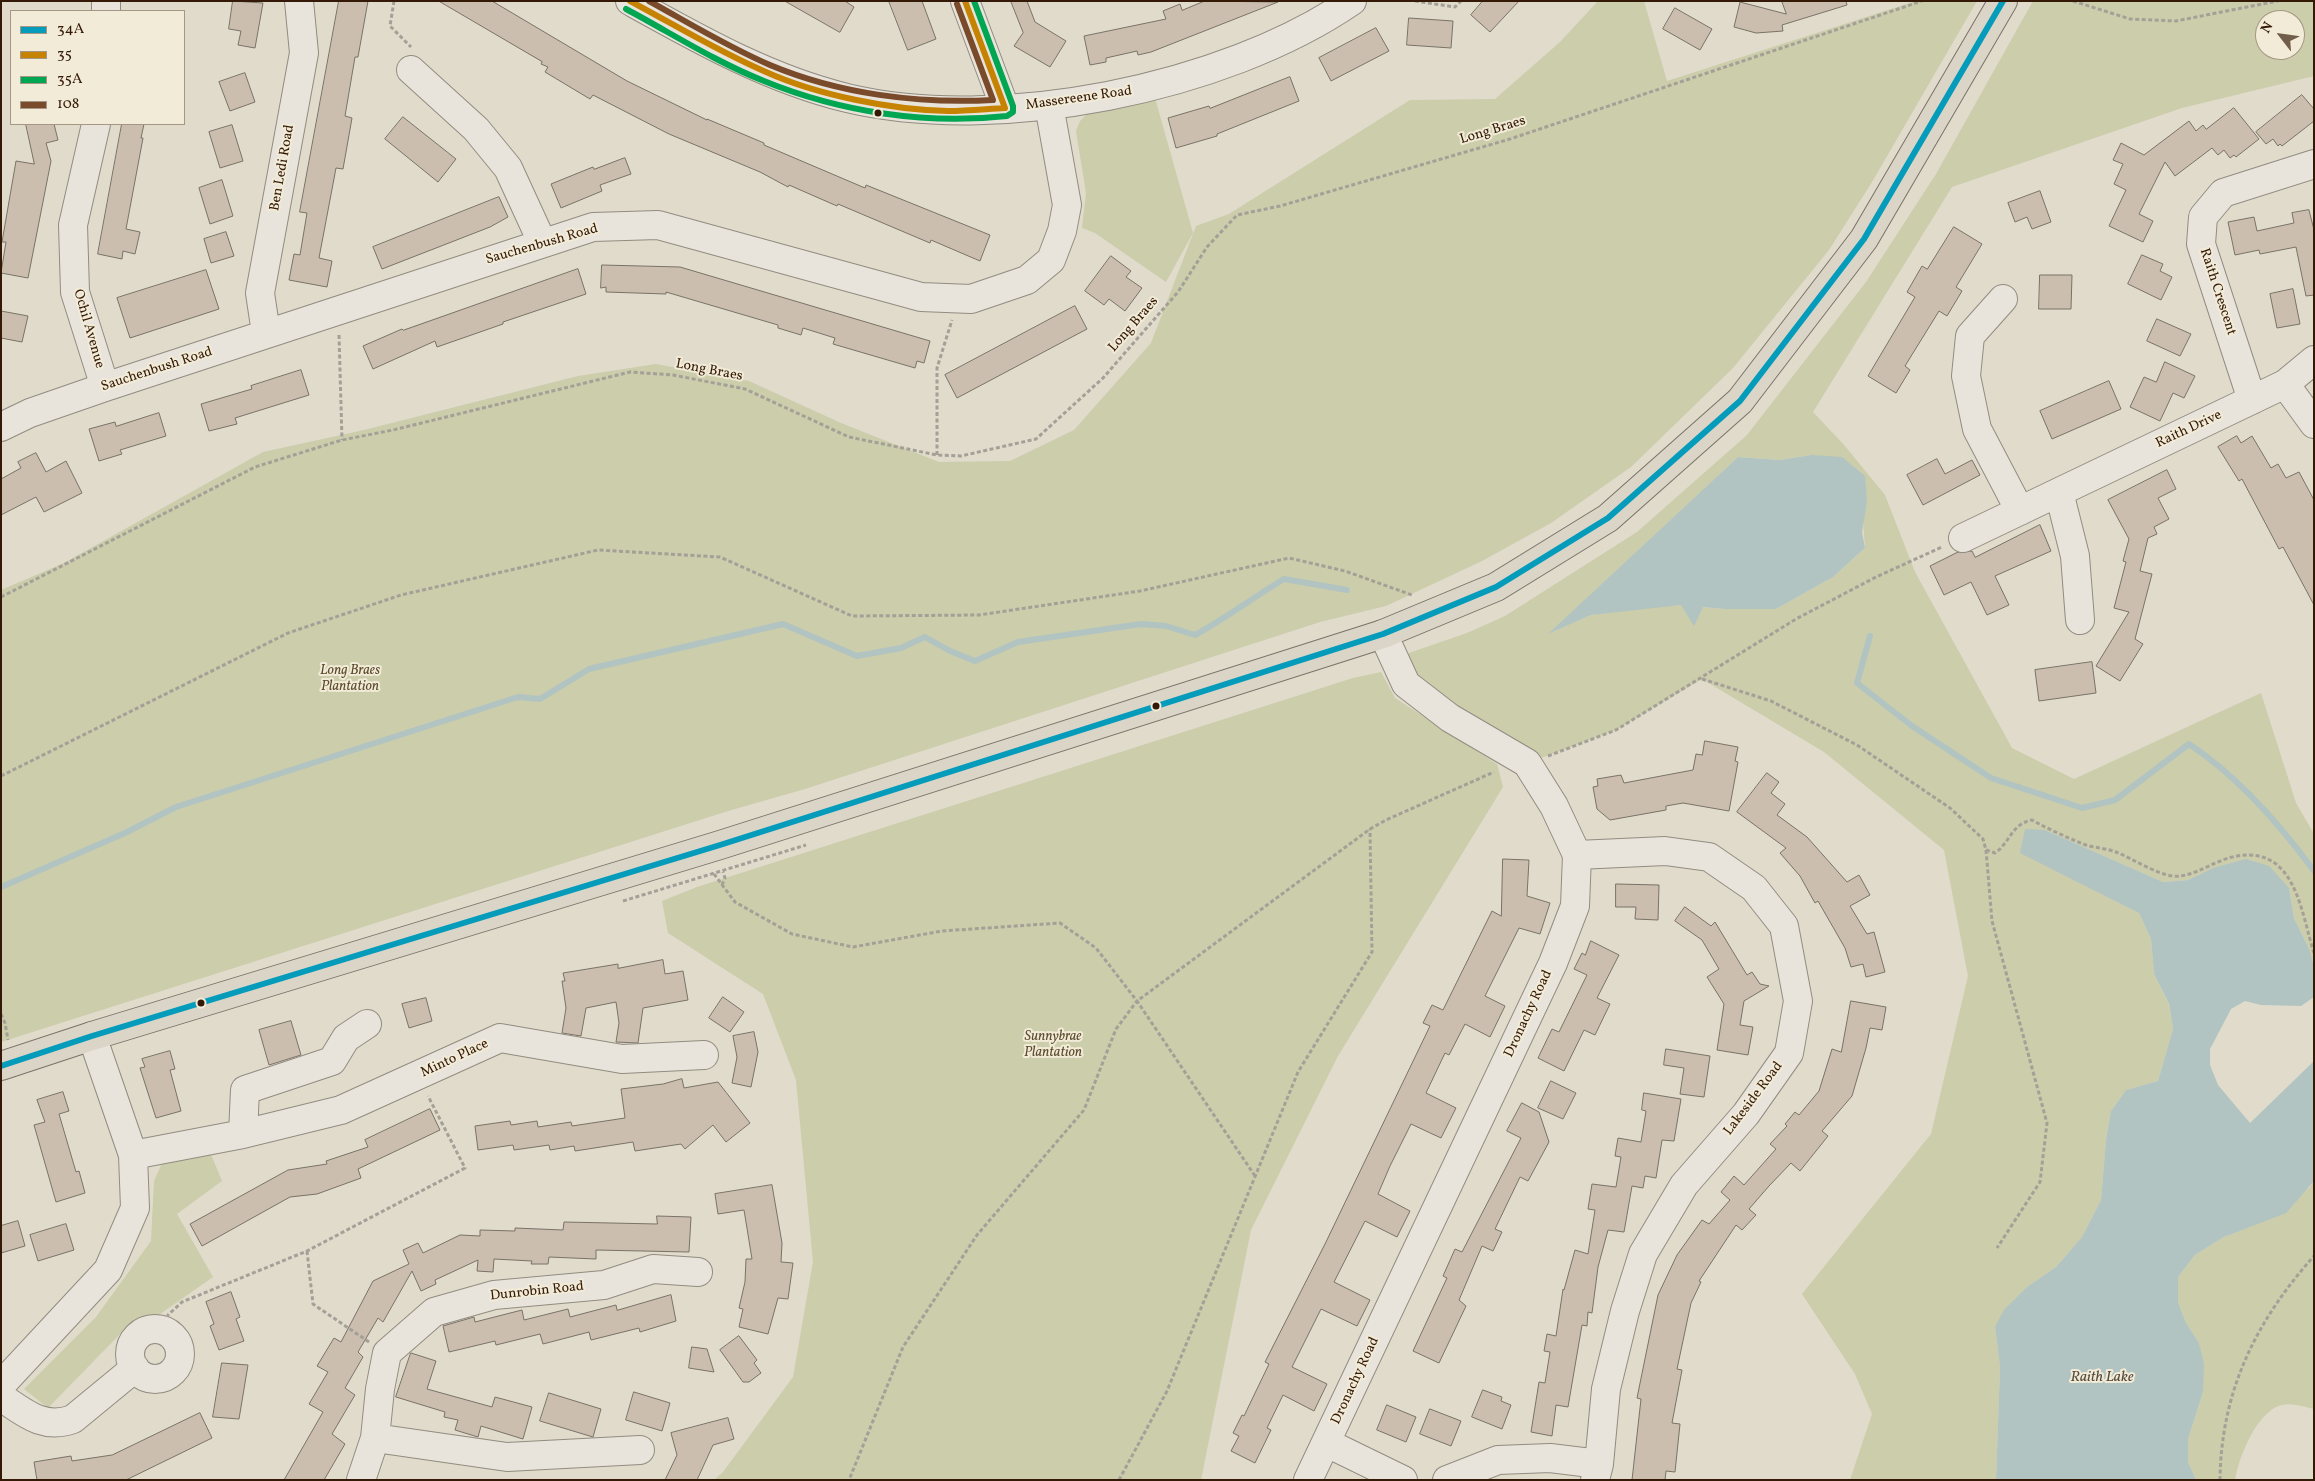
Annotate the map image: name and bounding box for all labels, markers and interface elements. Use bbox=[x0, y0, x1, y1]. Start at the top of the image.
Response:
legend bbox=[10, 10, 185, 125]
north arrow bbox=[2255, 10, 2305, 60]
text: 34A bbox=[57, 19, 84, 40]
text: N bbox=[2257, 19, 2278, 37]
text: 35 bbox=[57, 44, 72, 65]
text: 35A bbox=[57, 69, 82, 90]
street label: Massereene Road bbox=[1025, 83, 1133, 115]
text: 108 bbox=[57, 94, 79, 115]
unlabelled marker bbox=[873, 108, 883, 118]
street label: Long Braes bbox=[1458, 113, 1528, 149]
street label: Ben Ledi Road bbox=[267, 123, 299, 213]
street label: Sauchenbush Road bbox=[484, 221, 600, 269]
street label: Raith Crescent bbox=[2195, 246, 2239, 338]
street label: Ochil Avenue bbox=[69, 288, 107, 370]
street label: Long Braes bbox=[1105, 294, 1163, 356]
street label: Sauchenbush Road bbox=[99, 344, 215, 396]
street label: Long Braes bbox=[674, 356, 744, 386]
street label: Raith Drive bbox=[2153, 407, 2225, 453]
park label: Long Braes Plantation bbox=[320, 663, 380, 696]
unlabelled marker bbox=[1151, 701, 1161, 711]
street label: Dronachy Road bbox=[1501, 968, 1557, 1060]
unlabelled marker bbox=[196, 998, 206, 1008]
park label: Sunnybrae Plantation bbox=[1024, 1029, 1082, 1062]
street label: Minto Place bbox=[418, 1036, 492, 1082]
street label: Lakeside Road bbox=[1721, 1059, 1787, 1139]
street label: Dunrobin Road bbox=[489, 1279, 585, 1305]
street label: Dronachy Road bbox=[1328, 1335, 1384, 1427]
water label: Raith Lake bbox=[2071, 1369, 2133, 1387]

